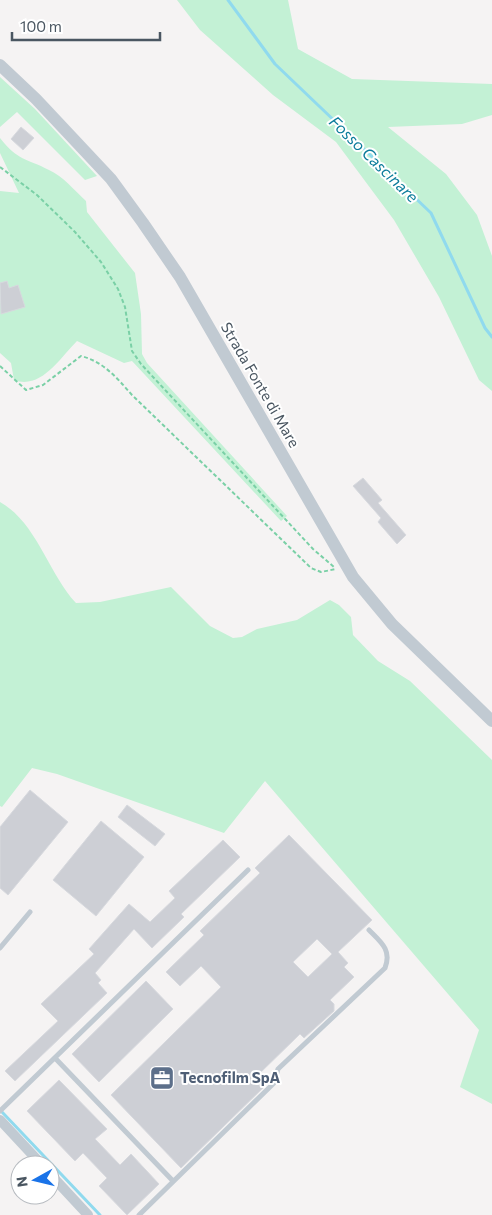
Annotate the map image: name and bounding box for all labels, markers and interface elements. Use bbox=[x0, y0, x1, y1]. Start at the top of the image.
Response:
scale bar bbox=[12, 10, 160, 42]
text: 100 m bbox=[20, 17, 62, 35]
water label: Fosso Cascinare bbox=[326, 111, 423, 206]
street label: Strada Fonte di Mare bbox=[218, 319, 304, 450]
office icon: Tecnofilm SpA bbox=[149, 1065, 175, 1091]
place label: Tecnofilm SpA bbox=[180, 1068, 281, 1086]
north arrow bbox=[10, 1155, 60, 1205]
text: N bbox=[12, 1175, 31, 1188]

